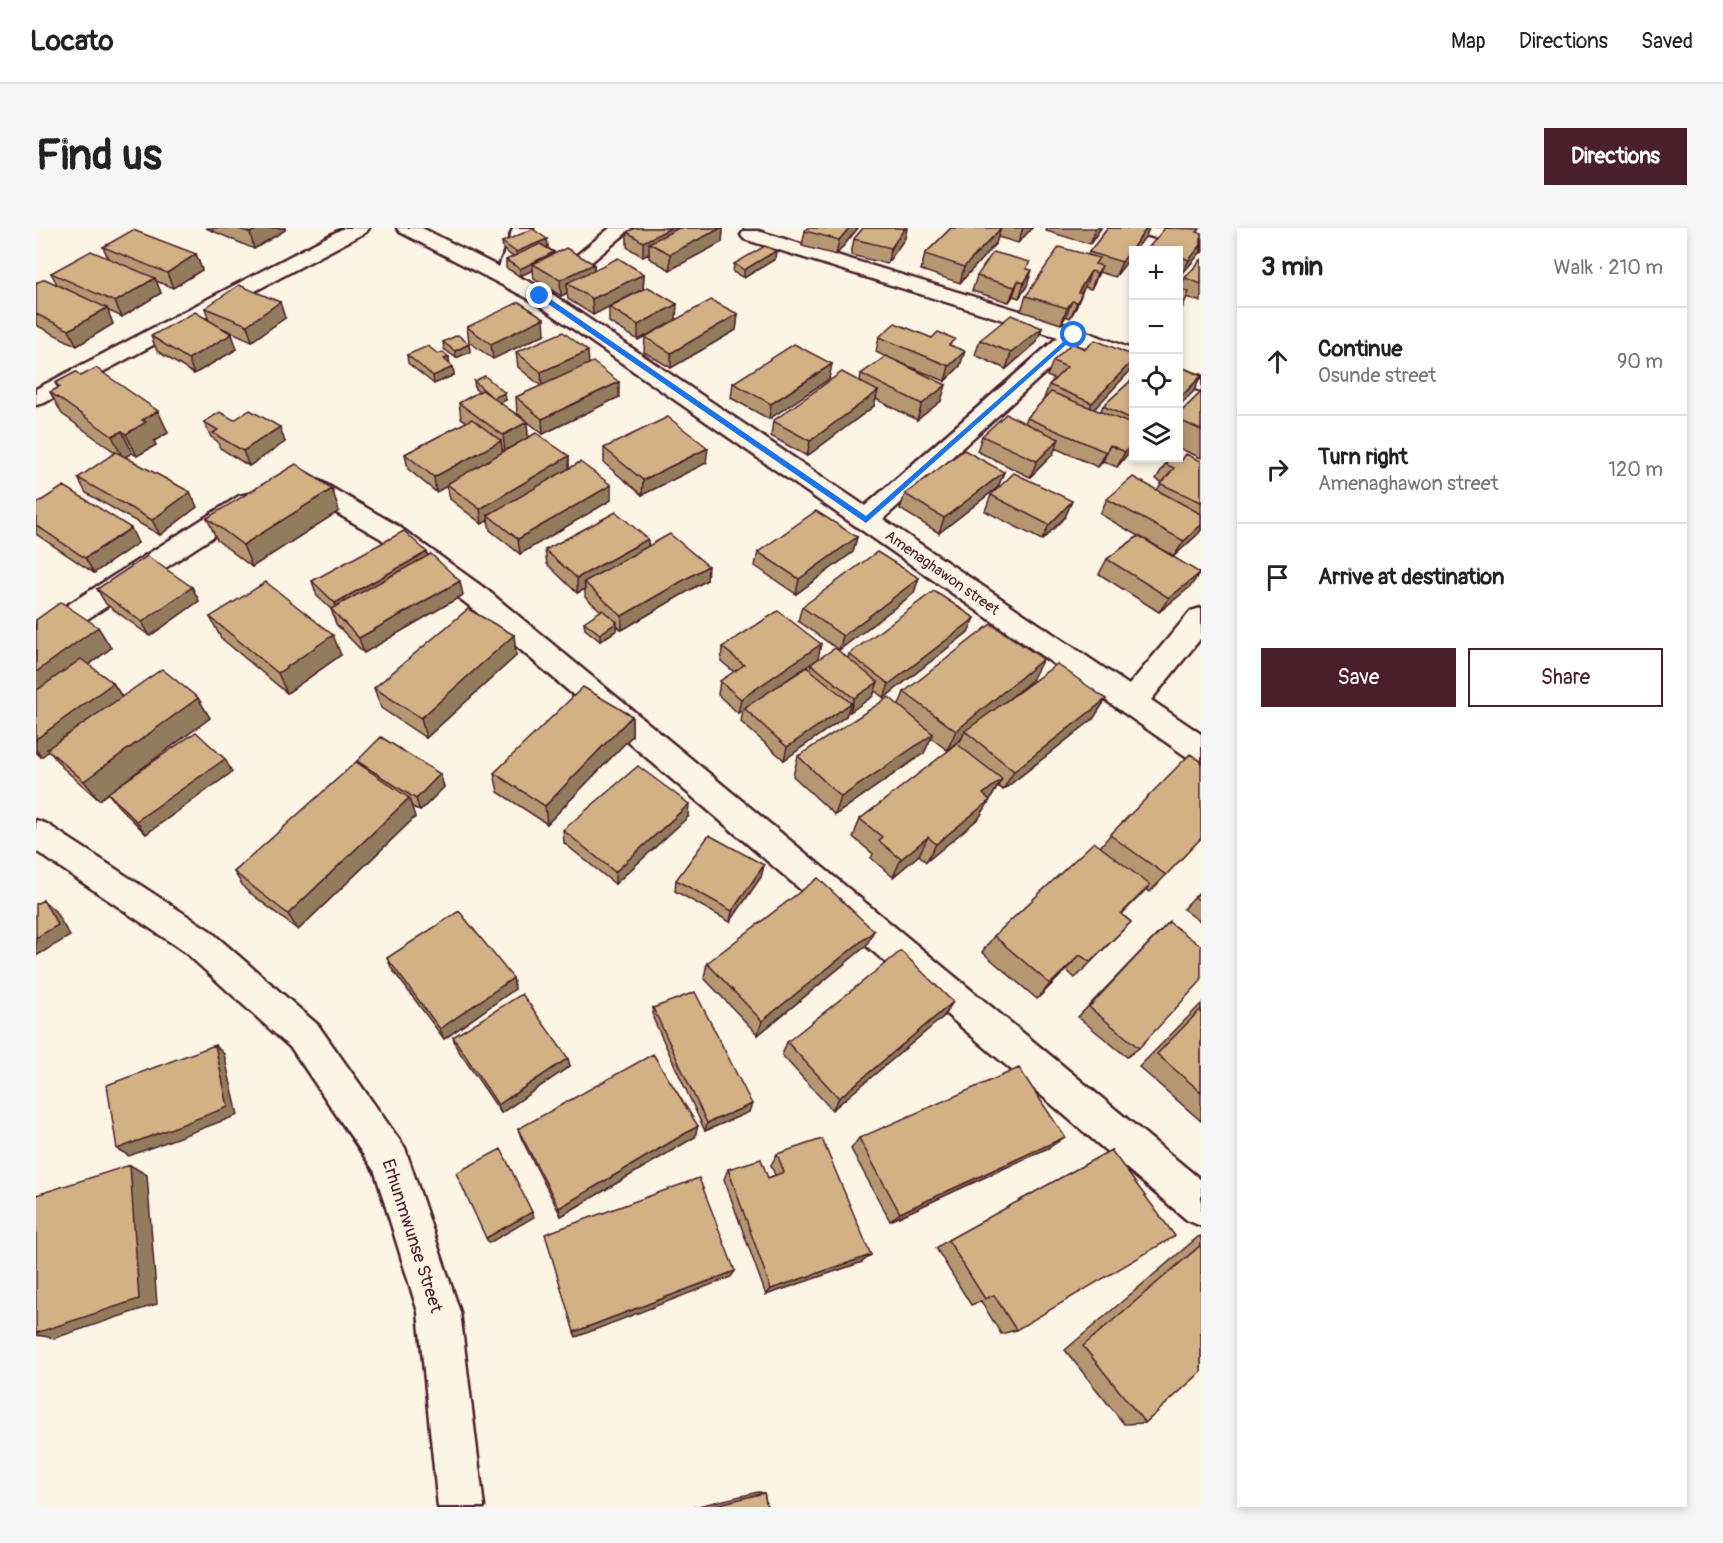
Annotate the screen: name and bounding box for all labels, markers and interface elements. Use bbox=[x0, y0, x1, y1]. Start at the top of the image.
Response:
text: Locato bbox=[30, 24, 114, 59]
text: Map bbox=[1451, 28, 1486, 55]
text: Directions bbox=[1519, 28, 1608, 55]
text: Saved bbox=[1641, 28, 1693, 55]
button: Directions bbox=[1544, 128, 1687, 185]
text: Find us bbox=[36, 130, 162, 182]
map controls bbox=[1129, 246, 1183, 462]
button: + bbox=[1129, 246, 1183, 300]
text: 3 min bbox=[1261, 251, 1323, 283]
text: Walk · 210 m bbox=[1554, 255, 1663, 280]
route end bbox=[526, 282, 552, 308]
button: − bbox=[1129, 300, 1183, 354]
route start bbox=[1060, 321, 1086, 347]
text: Continue bbox=[1318, 335, 1402, 363]
icon: ahead bbox=[1261, 345, 1294, 378]
text: 90 m bbox=[1617, 349, 1663, 374]
button: locate bbox=[1129, 354, 1183, 408]
text: Osunde street bbox=[1318, 363, 1436, 388]
button: layers bbox=[1129, 408, 1183, 462]
text: Turn right bbox=[1318, 443, 1408, 471]
icon: right bbox=[1261, 453, 1294, 486]
text: 120 m bbox=[1608, 457, 1663, 482]
text: Amenaghawon street bbox=[1318, 471, 1499, 496]
street label: Amenaghawon street bbox=[881, 526, 1004, 620]
icon: arrive bbox=[1261, 561, 1294, 594]
text: Arrive at destination bbox=[1318, 563, 1504, 591]
button: Save bbox=[1261, 648, 1456, 707]
button: Share bbox=[1468, 648, 1663, 707]
street label: Erhunmwunse Street bbox=[376, 1156, 448, 1316]

